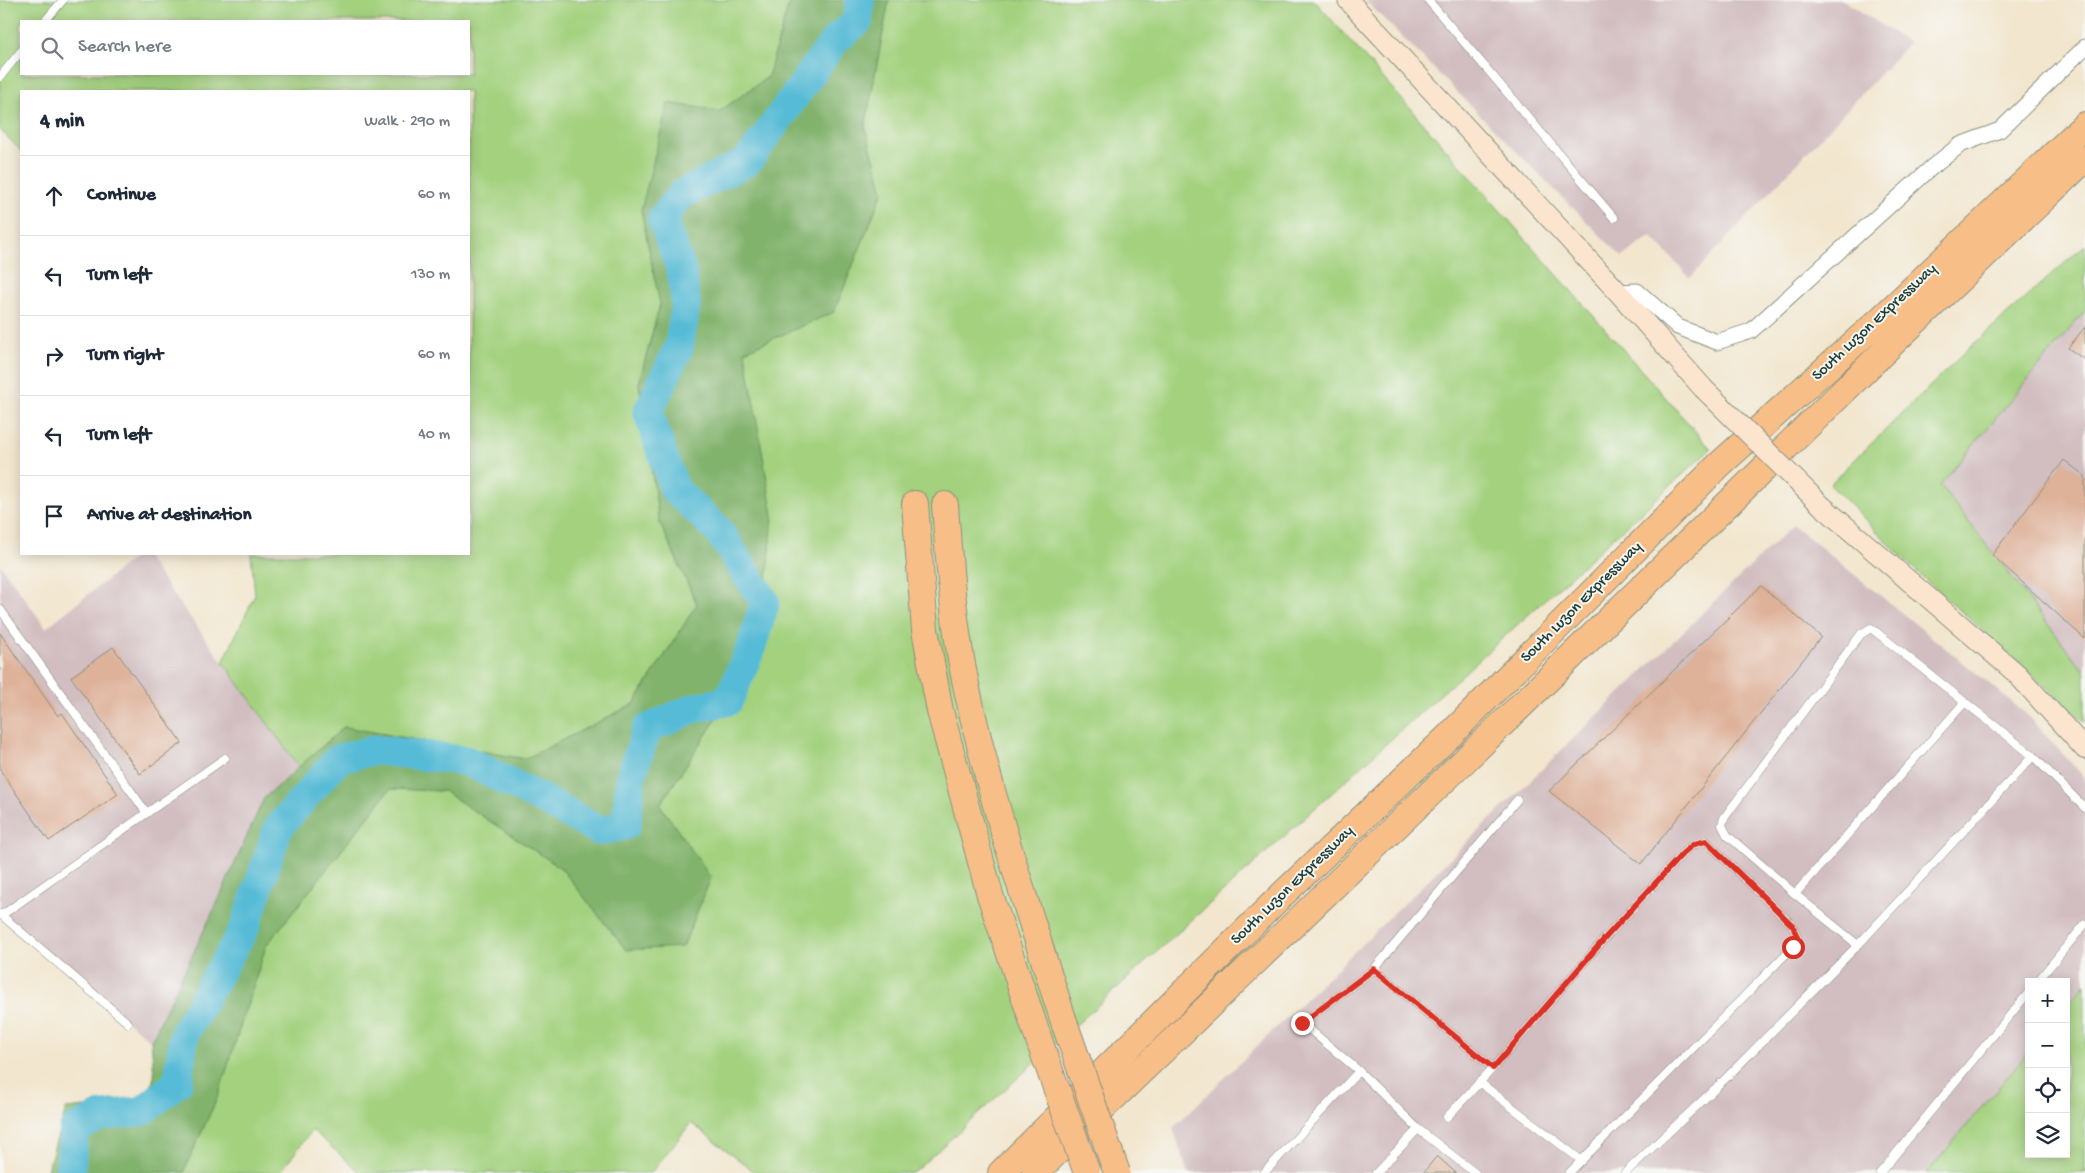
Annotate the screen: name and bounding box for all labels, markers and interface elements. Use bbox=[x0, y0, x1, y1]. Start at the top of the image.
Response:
search box bbox=[20, 20, 470, 75]
icon: search bbox=[38, 34, 66, 62]
text: Search here bbox=[78, 36, 172, 59]
text: 4 min bbox=[40, 110, 84, 135]
text: Walk · 290 m bbox=[364, 113, 450, 132]
icon: ahead bbox=[40, 182, 68, 210]
text: Continue bbox=[87, 184, 156, 207]
text: 60 m bbox=[418, 186, 450, 205]
street label: South Luzon Expressway bbox=[1809, 260, 1941, 386]
icon: left bbox=[40, 262, 68, 290]
text: Turn left bbox=[87, 264, 151, 287]
text: 130 m bbox=[411, 266, 450, 285]
icon: right bbox=[40, 342, 68, 370]
text: Turn right bbox=[87, 344, 163, 367]
text: 60 m bbox=[418, 346, 450, 365]
icon: left bbox=[40, 422, 68, 450]
text: Turn left bbox=[87, 424, 151, 447]
text: 40 m bbox=[418, 426, 450, 445]
icon: arrive bbox=[40, 502, 68, 530]
text: Arrive at destination bbox=[87, 504, 251, 527]
street label: South Luzon Expressway bbox=[1518, 538, 1647, 667]
street label: South Luzon Expressway bbox=[1228, 822, 1358, 950]
route start bbox=[1782, 936, 1805, 959]
map controls bbox=[2025, 978, 2070, 1158]
button: + bbox=[2025, 978, 2070, 1023]
route end bbox=[1291, 1012, 1314, 1035]
button: − bbox=[2025, 1023, 2070, 1068]
button: locate bbox=[2025, 1068, 2070, 1113]
button: layers bbox=[2025, 1113, 2070, 1158]

